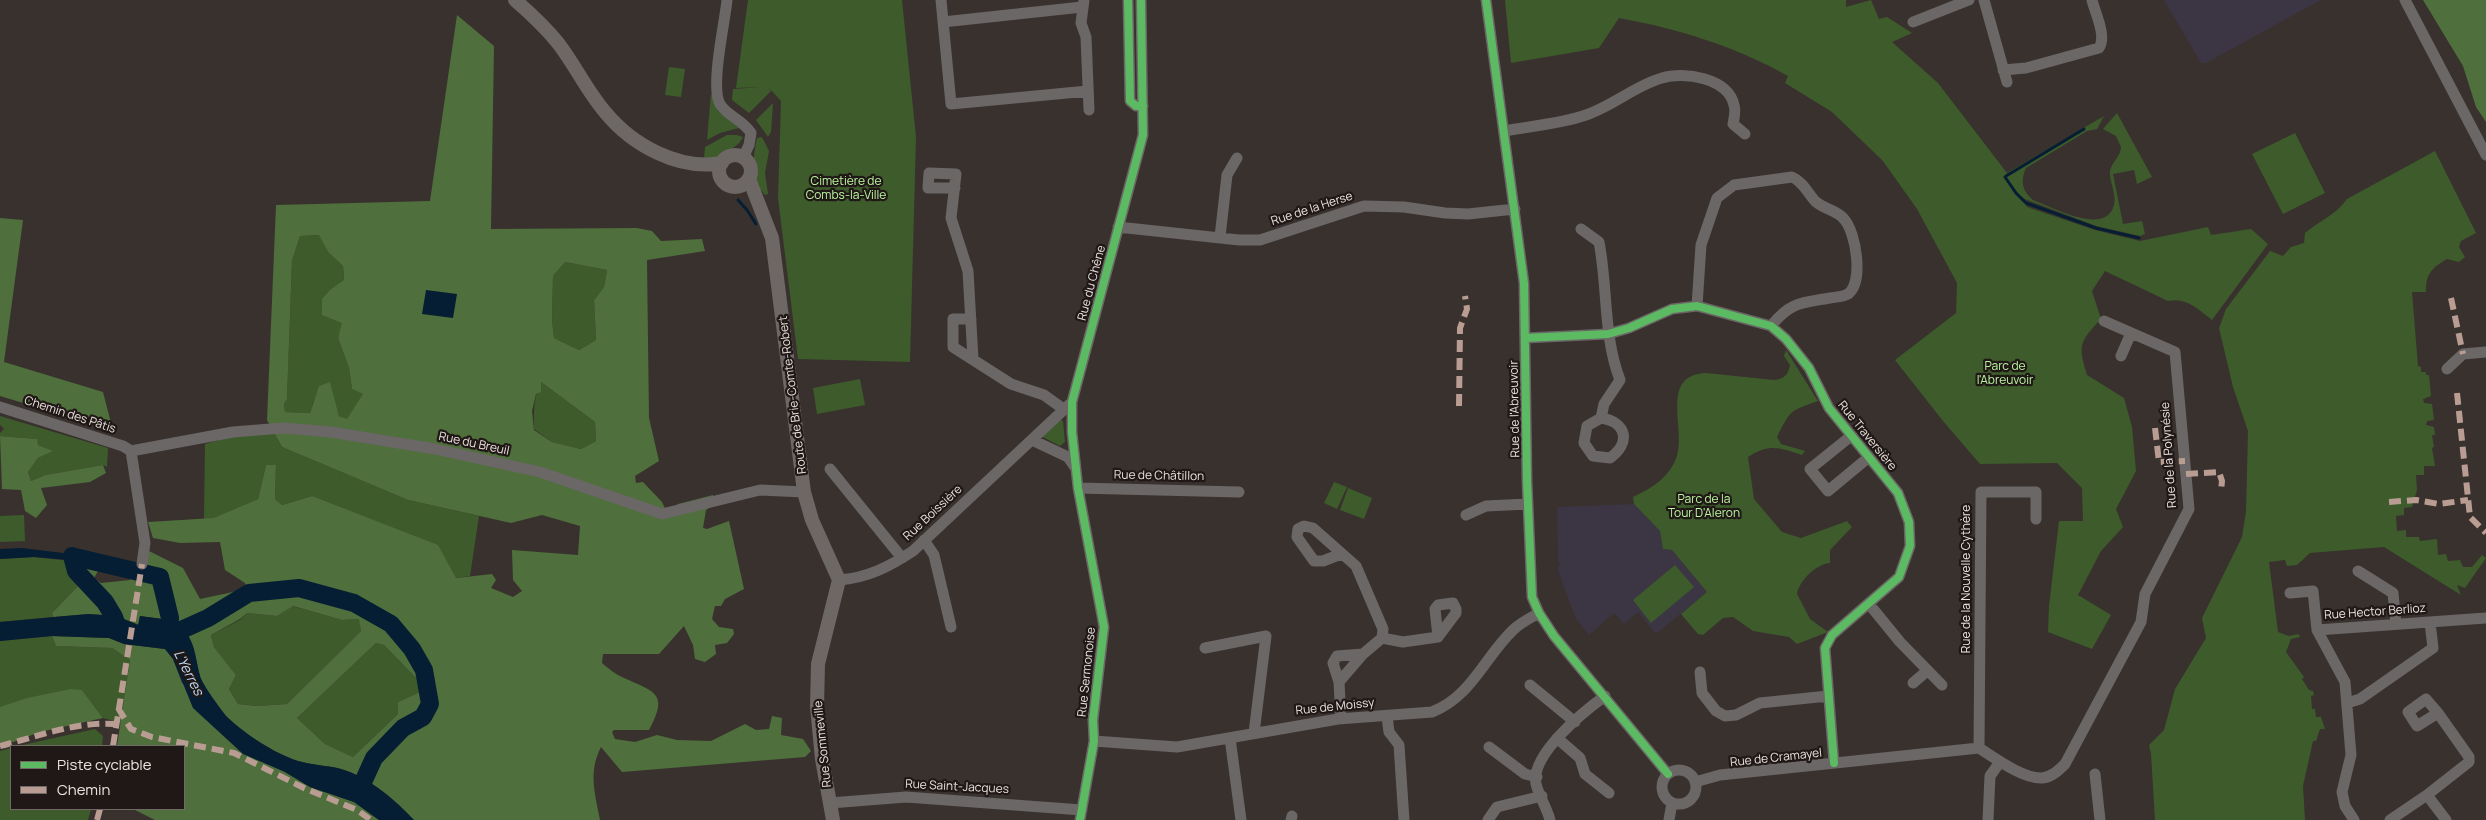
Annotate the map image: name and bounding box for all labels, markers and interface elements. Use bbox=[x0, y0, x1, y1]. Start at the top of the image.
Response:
park label: Cimetière de Combs-la-Ville bbox=[806, 175, 886, 203]
street label: Rue de la Herse bbox=[1269, 189, 1355, 229]
street label: Rue du Chêne bbox=[1075, 244, 1109, 322]
street label: Route de Brie-Comte-Robert bbox=[776, 315, 810, 475]
street label: Rue de l'Abreuvoir bbox=[1507, 360, 1523, 458]
park label: Parc de l'Abreuvoir bbox=[1977, 360, 2033, 388]
street label: Chemin des Pâtis bbox=[22, 393, 118, 437]
street label: Rue Traversière bbox=[1835, 398, 1899, 474]
street label: Rue de la Polynésie bbox=[2158, 402, 2180, 508]
street label: Rue du Breuil bbox=[437, 429, 511, 459]
street label: Rue de Châtillon bbox=[1114, 468, 1204, 484]
street label: Rue Boissière bbox=[901, 482, 965, 544]
park label: Parc de la Tour D'Aleron bbox=[1668, 493, 1740, 521]
street label: Rue de la Nouvelle Cythère bbox=[1960, 505, 1974, 653]
street label: Rue Hector Berlioz bbox=[2324, 601, 2426, 623]
street label: Rue Sermonoise bbox=[1075, 626, 1099, 718]
water label: L'Yerres bbox=[169, 647, 207, 699]
street label: Rue de Moissy bbox=[1295, 696, 1375, 718]
street label: Rue Sommeville bbox=[811, 700, 835, 788]
legend bbox=[10, 745, 185, 810]
street label: Rue de Cramayel bbox=[1729, 746, 1823, 770]
text: Piste cyclable bbox=[57, 754, 152, 775]
street label: Rue Saint-Jacques bbox=[905, 777, 1009, 797]
text: Chemin bbox=[57, 779, 110, 800]

